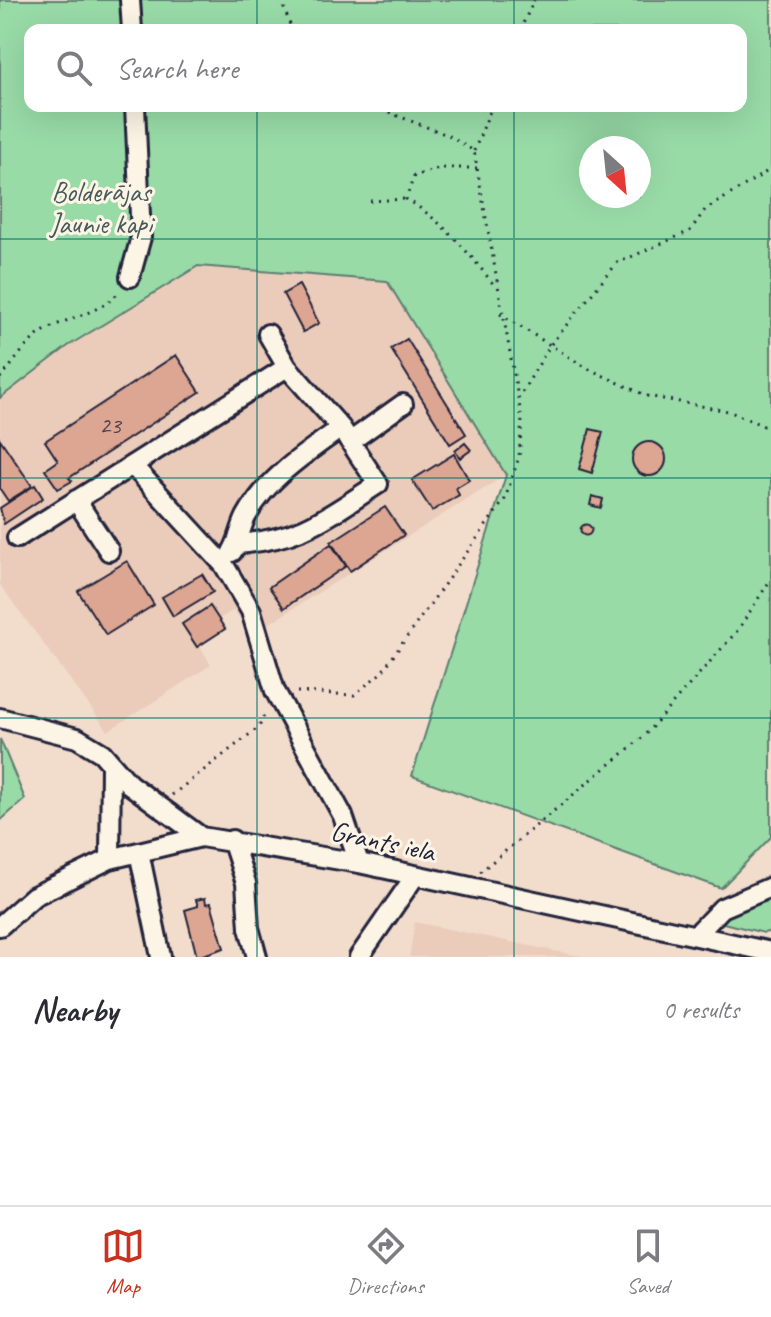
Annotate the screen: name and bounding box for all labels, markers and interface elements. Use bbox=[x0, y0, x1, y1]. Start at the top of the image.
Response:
search box bbox=[24, 24, 747, 112]
icon: search bbox=[52, 46, 96, 90]
text: Search here bbox=[116, 49, 238, 87]
north arrow bbox=[579, 136, 651, 208]
park label: Bolderājas Jaunie kapi bbox=[48, 174, 156, 241]
house number: 23 bbox=[99, 410, 123, 440]
street label: Grants iela bbox=[328, 813, 440, 869]
text: Nearby bbox=[32, 988, 118, 1031]
text: 0 results bbox=[663, 993, 739, 1026]
tab: Map bbox=[101, 1224, 145, 1300]
tab: Directions bbox=[347, 1224, 424, 1300]
tab: Saved bbox=[626, 1224, 670, 1300]

